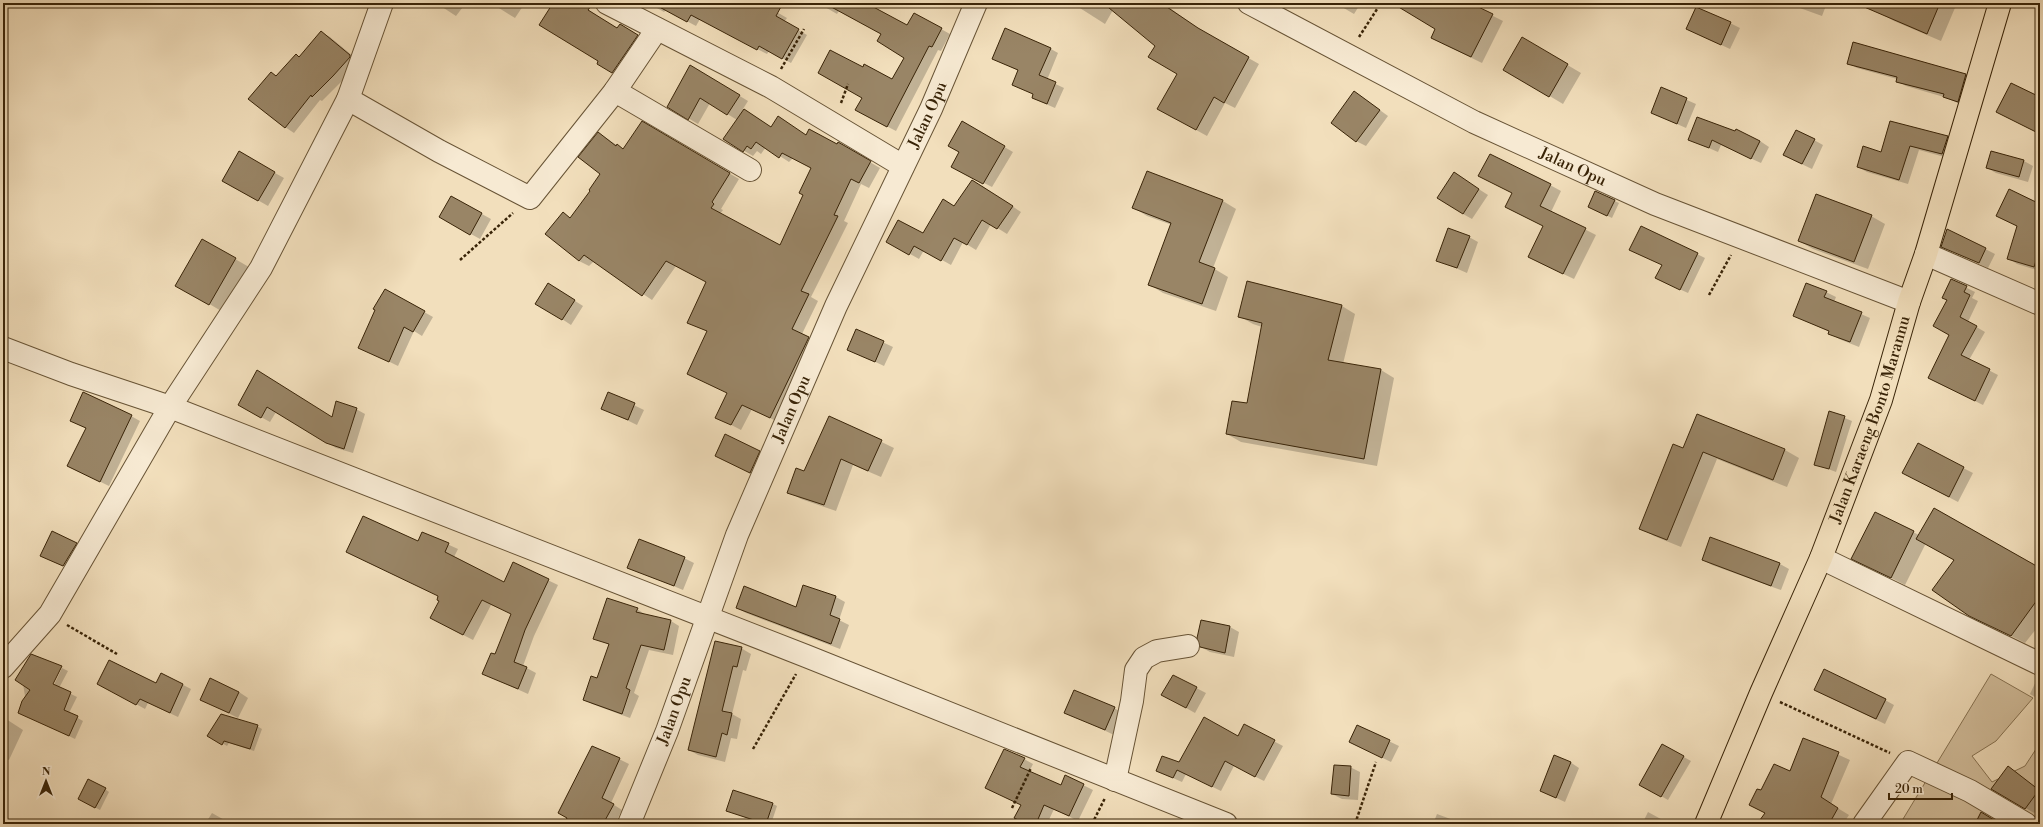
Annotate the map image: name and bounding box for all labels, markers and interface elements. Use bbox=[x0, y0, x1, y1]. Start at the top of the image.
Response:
street label: Jalan Opu bbox=[903, 78, 952, 153]
street label: Jalan Opu bbox=[1535, 142, 1609, 191]
street label: Jalan Karaeng Bonto Marannu bbox=[1825, 313, 1915, 527]
street label: Jalan Opu bbox=[768, 372, 815, 447]
street label: Jalan Opu bbox=[652, 674, 696, 749]
north arrow bbox=[26, 761, 66, 801]
text: N bbox=[42, 765, 51, 779]
scale bar bbox=[1889, 775, 1952, 801]
text: 20 m bbox=[1895, 782, 1923, 797]

